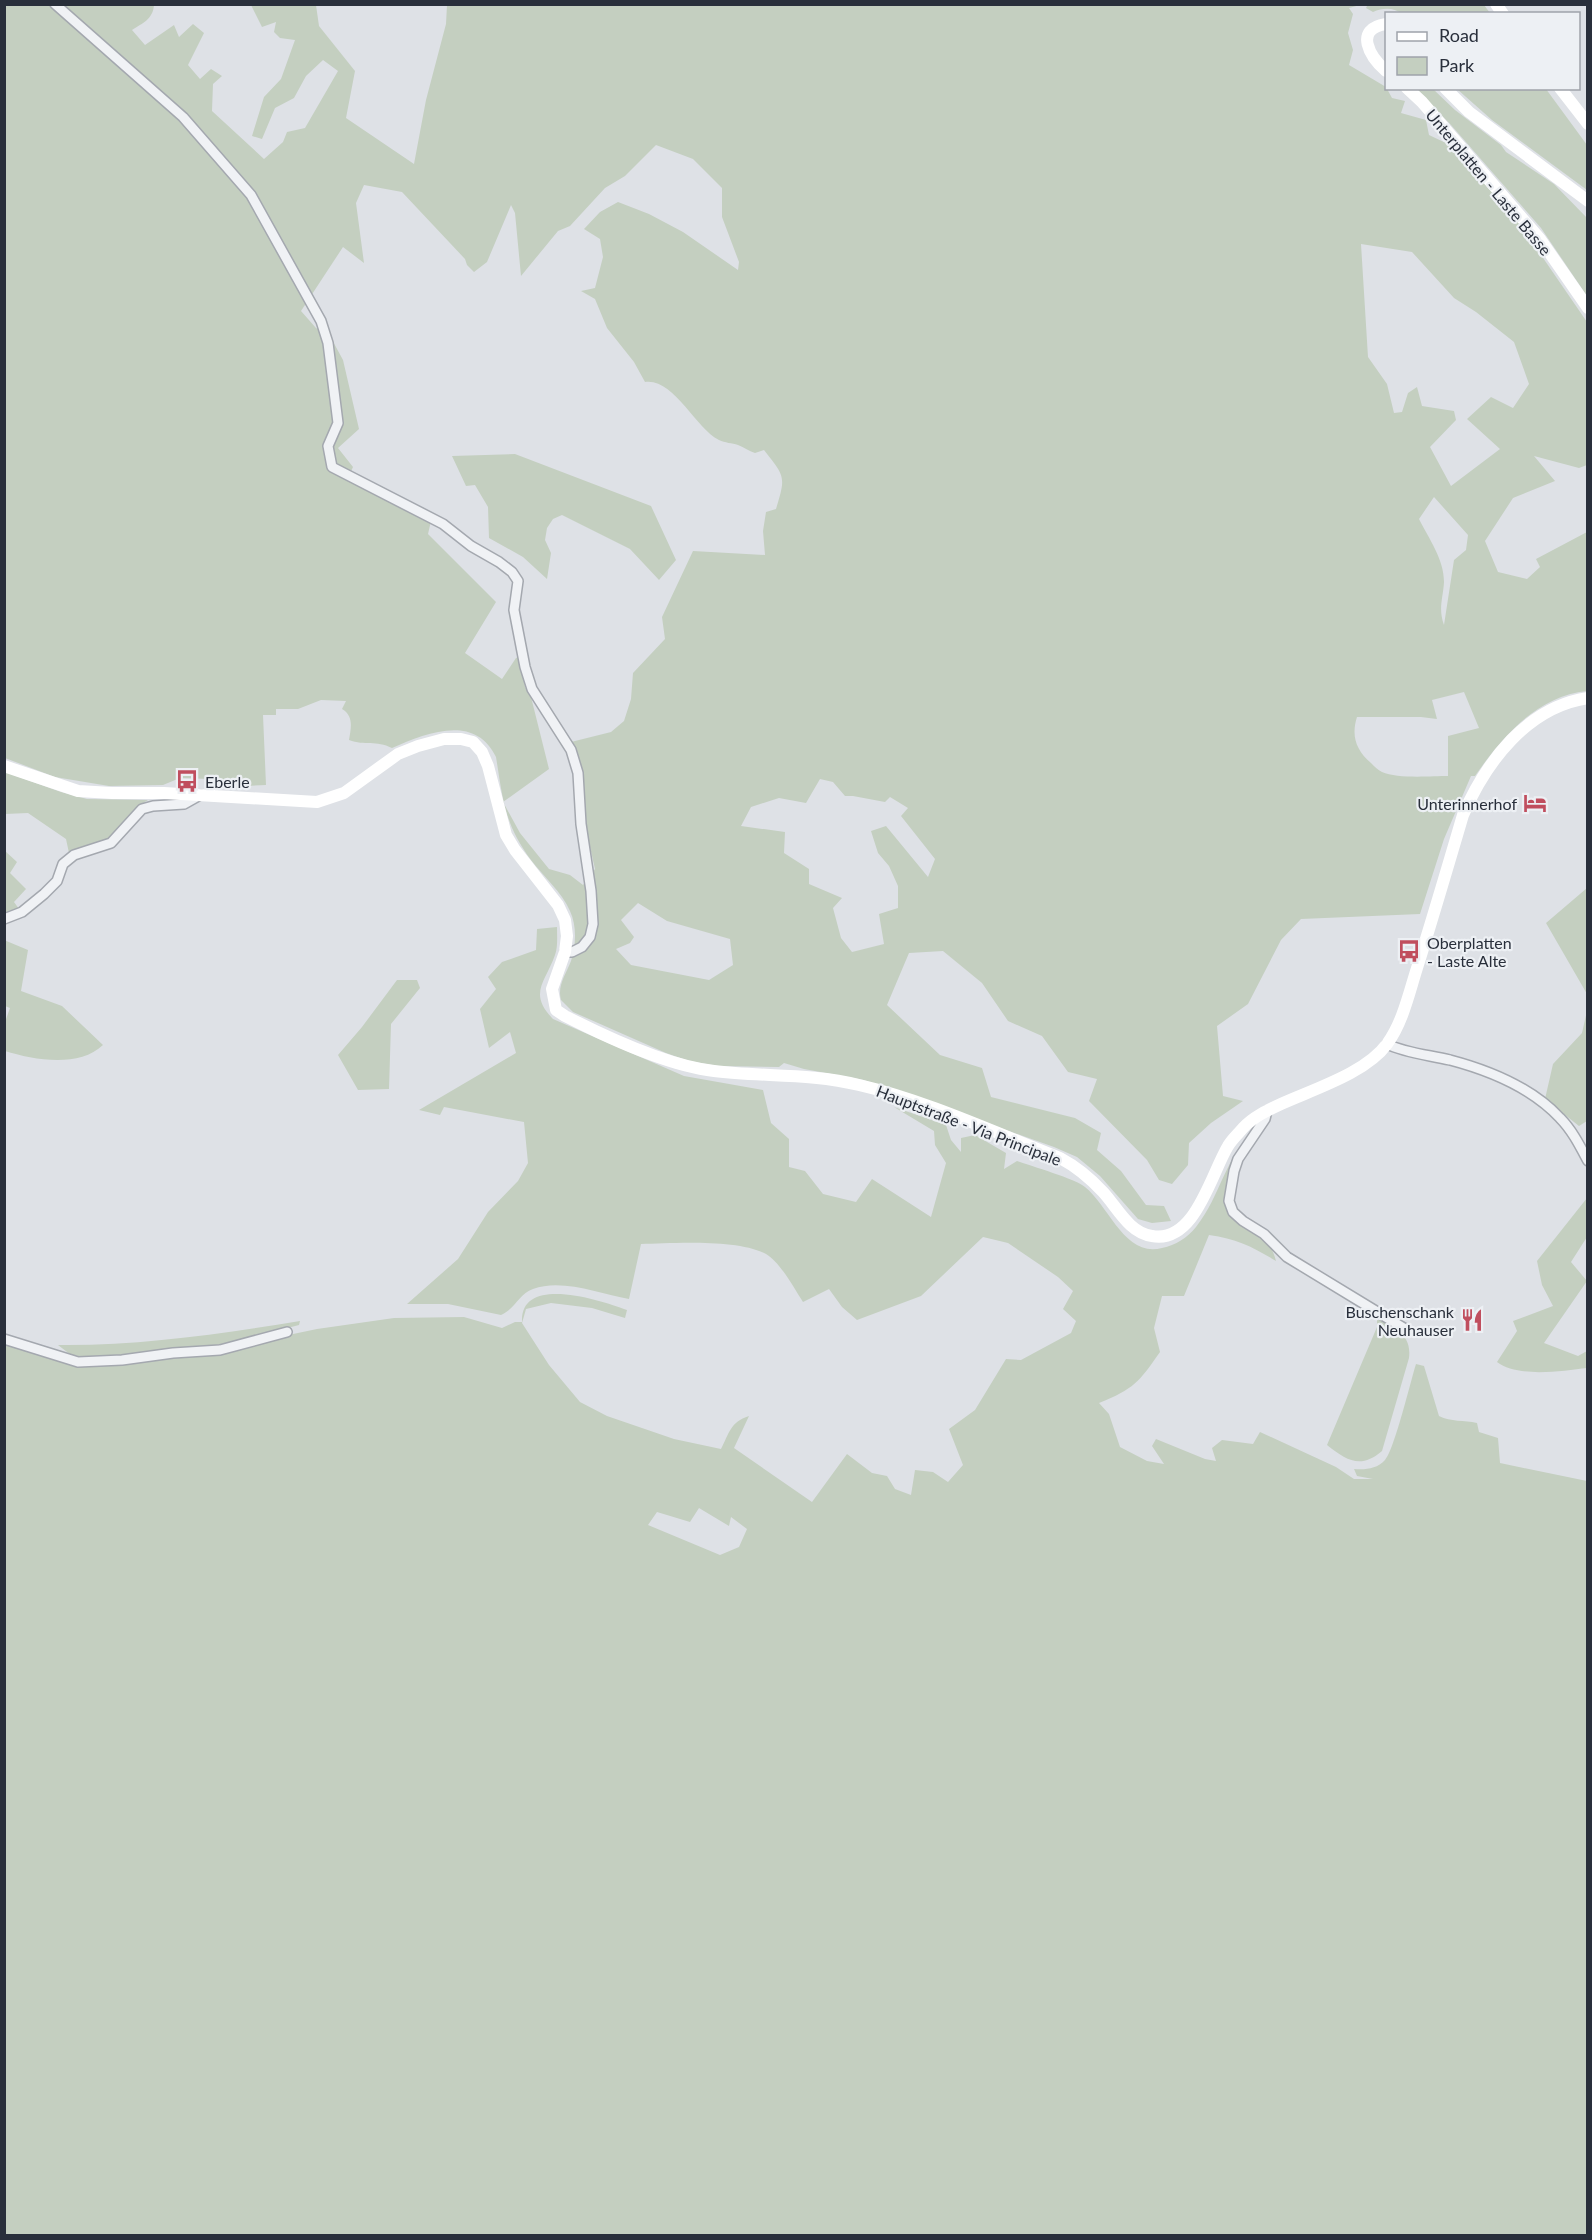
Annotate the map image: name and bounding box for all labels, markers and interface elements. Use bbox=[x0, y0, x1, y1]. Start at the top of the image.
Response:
legend bbox=[1385, 12, 1580, 90]
text: Road bbox=[1439, 24, 1479, 46]
text: Park bbox=[1439, 54, 1475, 76]
street label: Unterplatten - Laste Basse bbox=[1422, 105, 1556, 259]
bus stop icon: Eberle bbox=[174, 768, 200, 794]
place label: Eberle bbox=[205, 772, 250, 791]
hotel icon: Unterinnerhof bbox=[1522, 790, 1548, 816]
place label: Unterinnerhof bbox=[1417, 794, 1517, 813]
place label: Oberplatten - Laste Alte bbox=[1427, 933, 1512, 970]
bus stop icon: Oberplatten - Laste Alte bbox=[1396, 938, 1422, 964]
street label: Hauptstraße - Via Principale bbox=[874, 1081, 1064, 1169]
place label: Buschenschank Neuhauser bbox=[1346, 1302, 1455, 1339]
restaurant icon: Buschenschank Neuhauser bbox=[1459, 1307, 1485, 1333]

